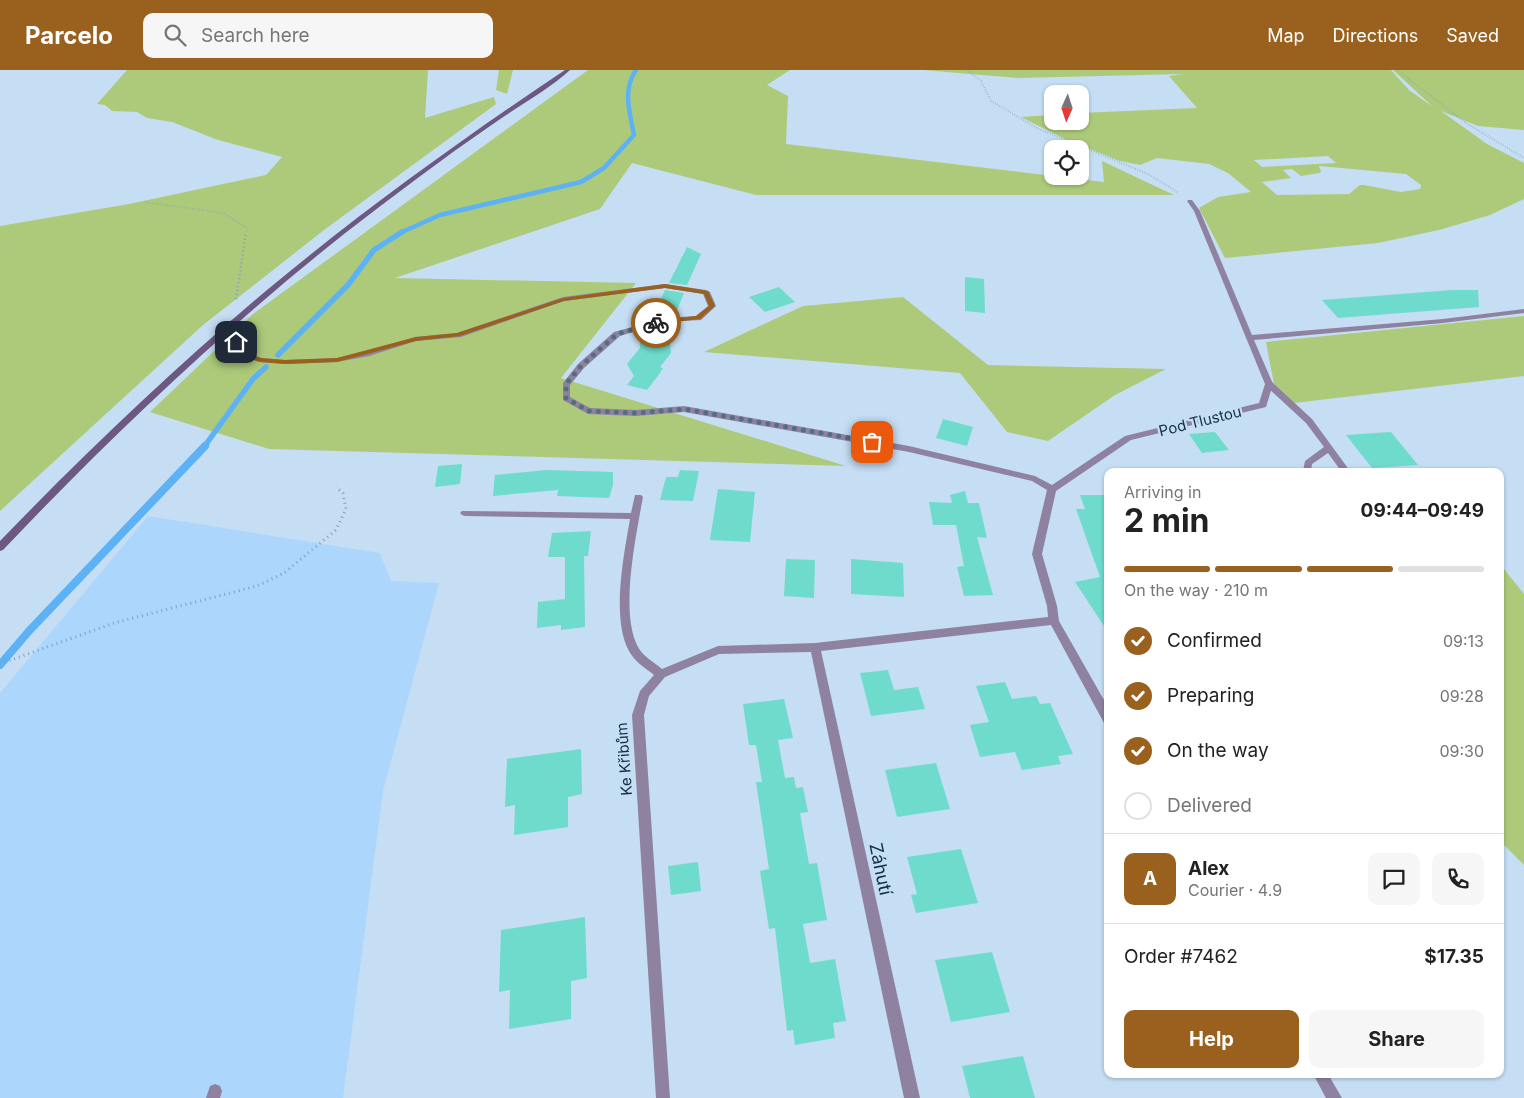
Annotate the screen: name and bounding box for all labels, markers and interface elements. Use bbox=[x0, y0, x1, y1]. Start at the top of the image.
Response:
search box bbox=[143, 13, 493, 58]
text: Parcelo bbox=[25, 21, 113, 50]
icon: search bbox=[161, 21, 189, 49]
text: Search here bbox=[201, 24, 310, 47]
text: Map bbox=[1267, 25, 1305, 46]
text: Directions bbox=[1333, 25, 1418, 46]
text: Saved bbox=[1446, 25, 1499, 46]
north arrow bbox=[1044, 85, 1089, 130]
map controls bbox=[1044, 85, 1089, 185]
button: locate bbox=[1044, 140, 1089, 185]
courier bbox=[631, 298, 681, 348]
icon: bike bbox=[642, 309, 670, 337]
pin bbox=[215, 321, 257, 363]
icon: home bbox=[222, 328, 250, 356]
street label: Pod Tlustou bbox=[1157, 402, 1243, 440]
pin bbox=[851, 421, 893, 463]
icon: bag bbox=[858, 428, 886, 456]
text: Arriving in bbox=[1124, 482, 1201, 502]
text: 09:44–09:49 bbox=[1361, 499, 1484, 522]
text: 2 min bbox=[1124, 501, 1210, 540]
text: On the way · 210 m bbox=[1124, 580, 1268, 600]
icon: check bbox=[1124, 627, 1152, 655]
text: Confirmed bbox=[1167, 629, 1262, 652]
text: 09:13 bbox=[1443, 631, 1484, 651]
icon: check bbox=[1124, 682, 1152, 710]
text: Preparing bbox=[1167, 684, 1254, 707]
text: 09:28 bbox=[1440, 686, 1484, 706]
street label: Ke Křibům bbox=[612, 722, 636, 796]
icon: check bbox=[1124, 737, 1152, 765]
text: On the way bbox=[1167, 739, 1269, 762]
text: 09:30 bbox=[1439, 741, 1484, 761]
text: Delivered bbox=[1167, 794, 1252, 817]
street label: Záhutí bbox=[865, 841, 897, 898]
button: chat bbox=[1368, 853, 1420, 905]
button: phone bbox=[1432, 853, 1484, 905]
text: Alex bbox=[1188, 857, 1229, 880]
text: A bbox=[1143, 867, 1157, 890]
text: Courier · 4.9 bbox=[1188, 880, 1282, 900]
text: Order #7462 bbox=[1124, 945, 1238, 968]
text: $17.35 bbox=[1424, 945, 1484, 968]
button: Help bbox=[1124, 1010, 1299, 1068]
button: Share bbox=[1309, 1010, 1484, 1068]

